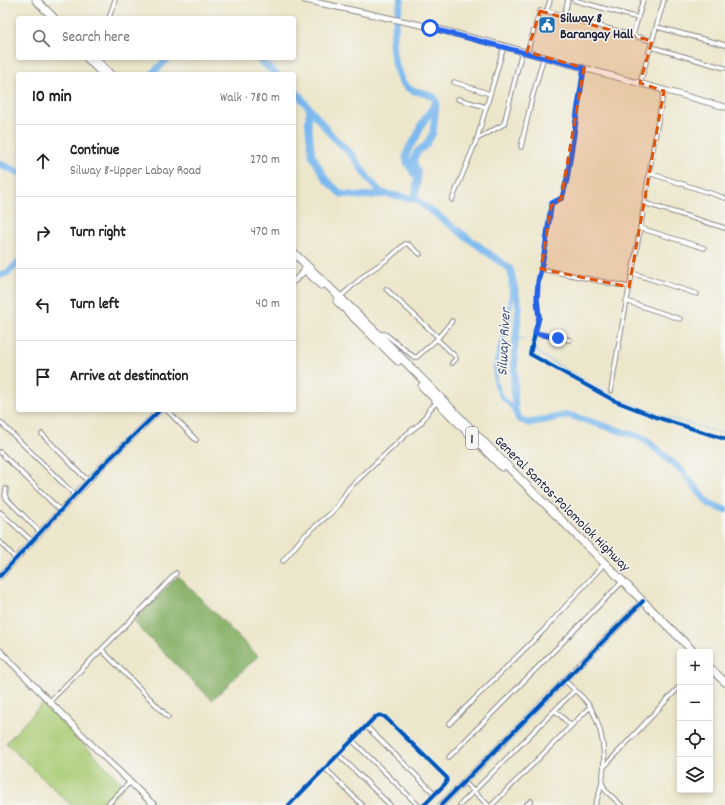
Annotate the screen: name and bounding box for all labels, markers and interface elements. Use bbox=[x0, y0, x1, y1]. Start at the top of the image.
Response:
place label: Silway 8 Barangay Hall bbox=[560, 9, 634, 45]
public building icon: Silway 8 Barangay Hall bbox=[537, 15, 557, 35]
search box bbox=[16, 16, 296, 60]
route start bbox=[421, 19, 439, 37]
icon: search bbox=[30, 27, 52, 49]
text: Search here bbox=[62, 27, 130, 49]
text: 10 min bbox=[32, 86, 72, 110]
text: Walk · 780 m bbox=[220, 89, 280, 108]
text: Continue bbox=[70, 140, 119, 162]
icon: ahead bbox=[32, 150, 54, 172]
text: 270 m bbox=[250, 151, 280, 170]
text: Silway 8-Upper Labay Road bbox=[70, 162, 201, 181]
icon: right bbox=[32, 222, 54, 244]
text: Turn right bbox=[70, 222, 126, 244]
text: 470 m bbox=[251, 223, 280, 242]
icon: left bbox=[32, 294, 54, 316]
text: Turn left bbox=[70, 294, 119, 316]
text: 40 m bbox=[256, 295, 280, 314]
water label: Silway River bbox=[492, 306, 518, 376]
route end bbox=[549, 329, 567, 347]
icon: arrive bbox=[32, 366, 54, 388]
text: Arrive at destination bbox=[70, 366, 188, 388]
road number: 1 bbox=[466, 427, 478, 449]
street label: General Santos-Polomolok Highway bbox=[489, 432, 634, 577]
map controls bbox=[677, 649, 713, 793]
button: + bbox=[677, 649, 713, 685]
button: − bbox=[677, 685, 713, 721]
button: locate bbox=[677, 721, 713, 757]
button: layers bbox=[677, 757, 713, 793]

